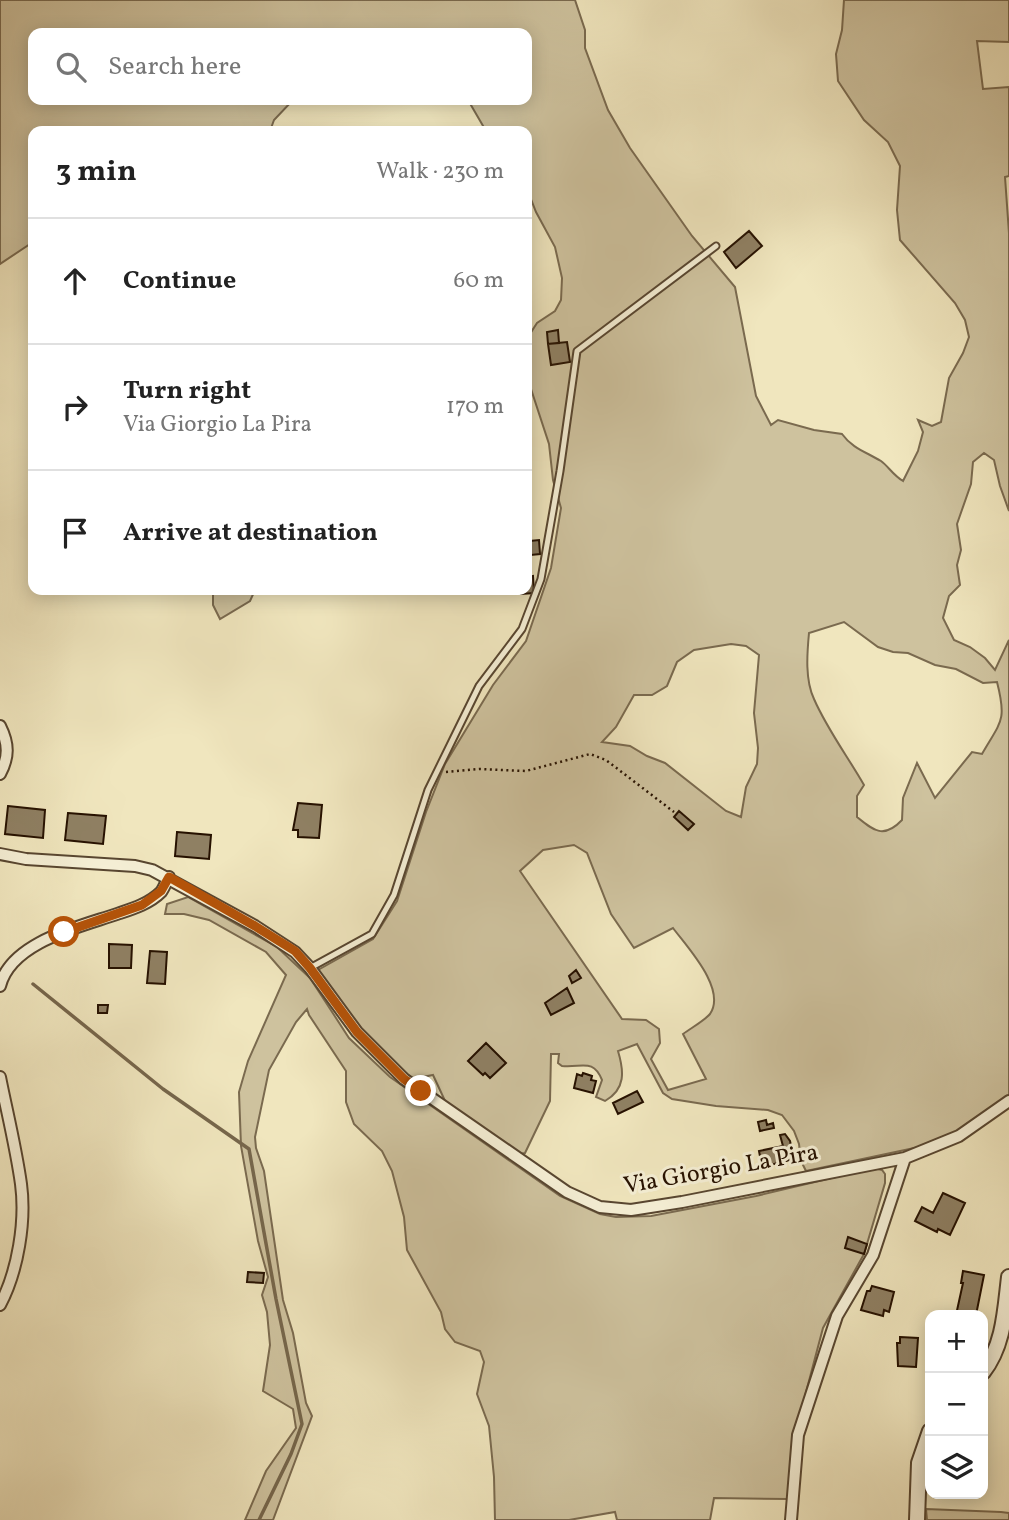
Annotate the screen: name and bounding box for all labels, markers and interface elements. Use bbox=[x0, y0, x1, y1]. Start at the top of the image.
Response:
search box bbox=[28, 28, 532, 105]
icon: search bbox=[52, 48, 90, 86]
text: Search here bbox=[108, 49, 241, 85]
text: 3 min bbox=[56, 151, 137, 193]
text: Walk · 230 m bbox=[376, 156, 504, 188]
icon: ahead bbox=[56, 262, 94, 300]
text: Continue bbox=[123, 263, 236, 299]
text: 60 m bbox=[454, 265, 504, 297]
text: Turn right bbox=[123, 373, 251, 409]
icon: right bbox=[56, 388, 94, 426]
text: 170 m bbox=[446, 391, 504, 423]
text: Via Giorgio La Pira bbox=[123, 409, 312, 441]
icon: arrive bbox=[56, 514, 94, 552]
text: Arrive at destination bbox=[123, 515, 378, 551]
route start bbox=[48, 916, 79, 947]
route end bbox=[405, 1075, 436, 1106]
street label: Via Giorgio La Pira bbox=[621, 1136, 821, 1204]
map controls bbox=[925, 1310, 988, 1499]
button: + bbox=[925, 1310, 988, 1373]
button: − bbox=[925, 1373, 988, 1436]
button: layers bbox=[925, 1436, 988, 1499]

